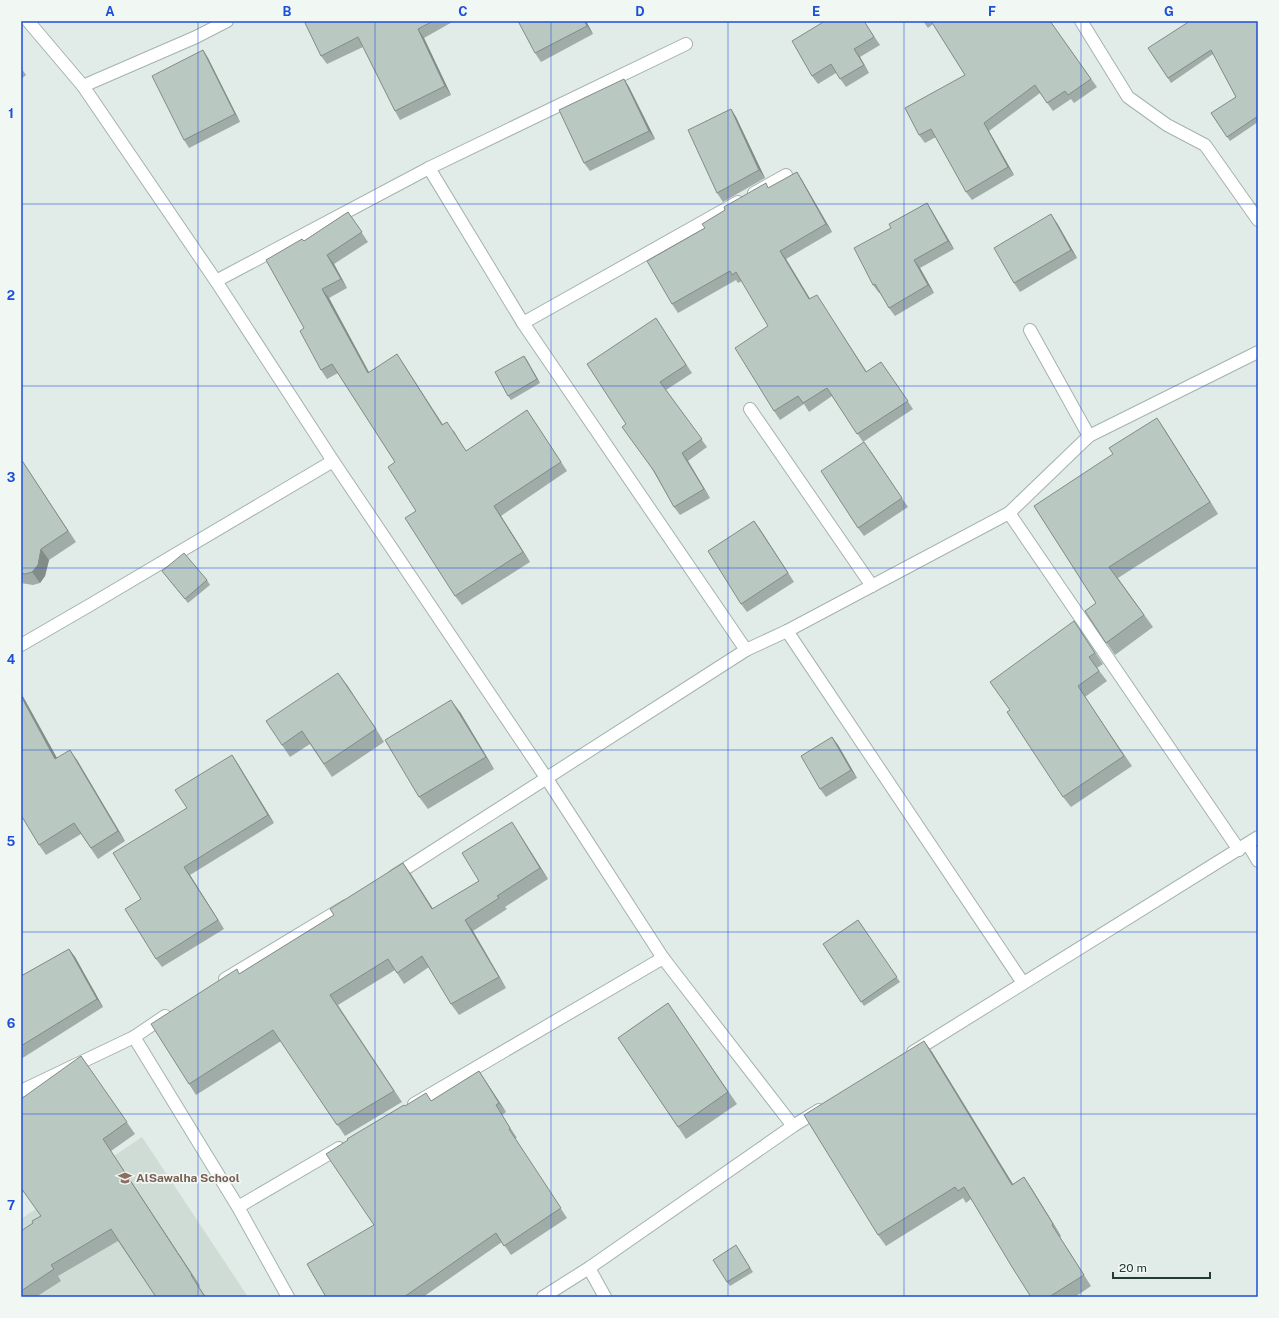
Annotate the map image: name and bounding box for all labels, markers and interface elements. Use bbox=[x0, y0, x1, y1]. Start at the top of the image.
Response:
text: A bbox=[105, 4, 115, 19]
text: B bbox=[283, 4, 292, 19]
text: C bbox=[458, 4, 468, 19]
text: D bbox=[635, 4, 645, 19]
text: E bbox=[812, 4, 820, 19]
text: F bbox=[988, 4, 996, 19]
text: G bbox=[1164, 4, 1174, 19]
text: 1 bbox=[8, 106, 14, 121]
text: 2 bbox=[7, 288, 15, 303]
text: 3 bbox=[7, 470, 16, 485]
text: 4 bbox=[7, 652, 16, 667]
text: 5 bbox=[7, 834, 16, 849]
text: 6 bbox=[7, 1016, 16, 1031]
school or university icon: AlSawalha School bbox=[117, 1170, 133, 1186]
place label: AlSawalha School bbox=[136, 1171, 240, 1185]
text: 7 bbox=[7, 1198, 15, 1213]
scale bar bbox=[1113, 1254, 1210, 1280]
text: 20 m bbox=[1119, 1261, 1147, 1275]

